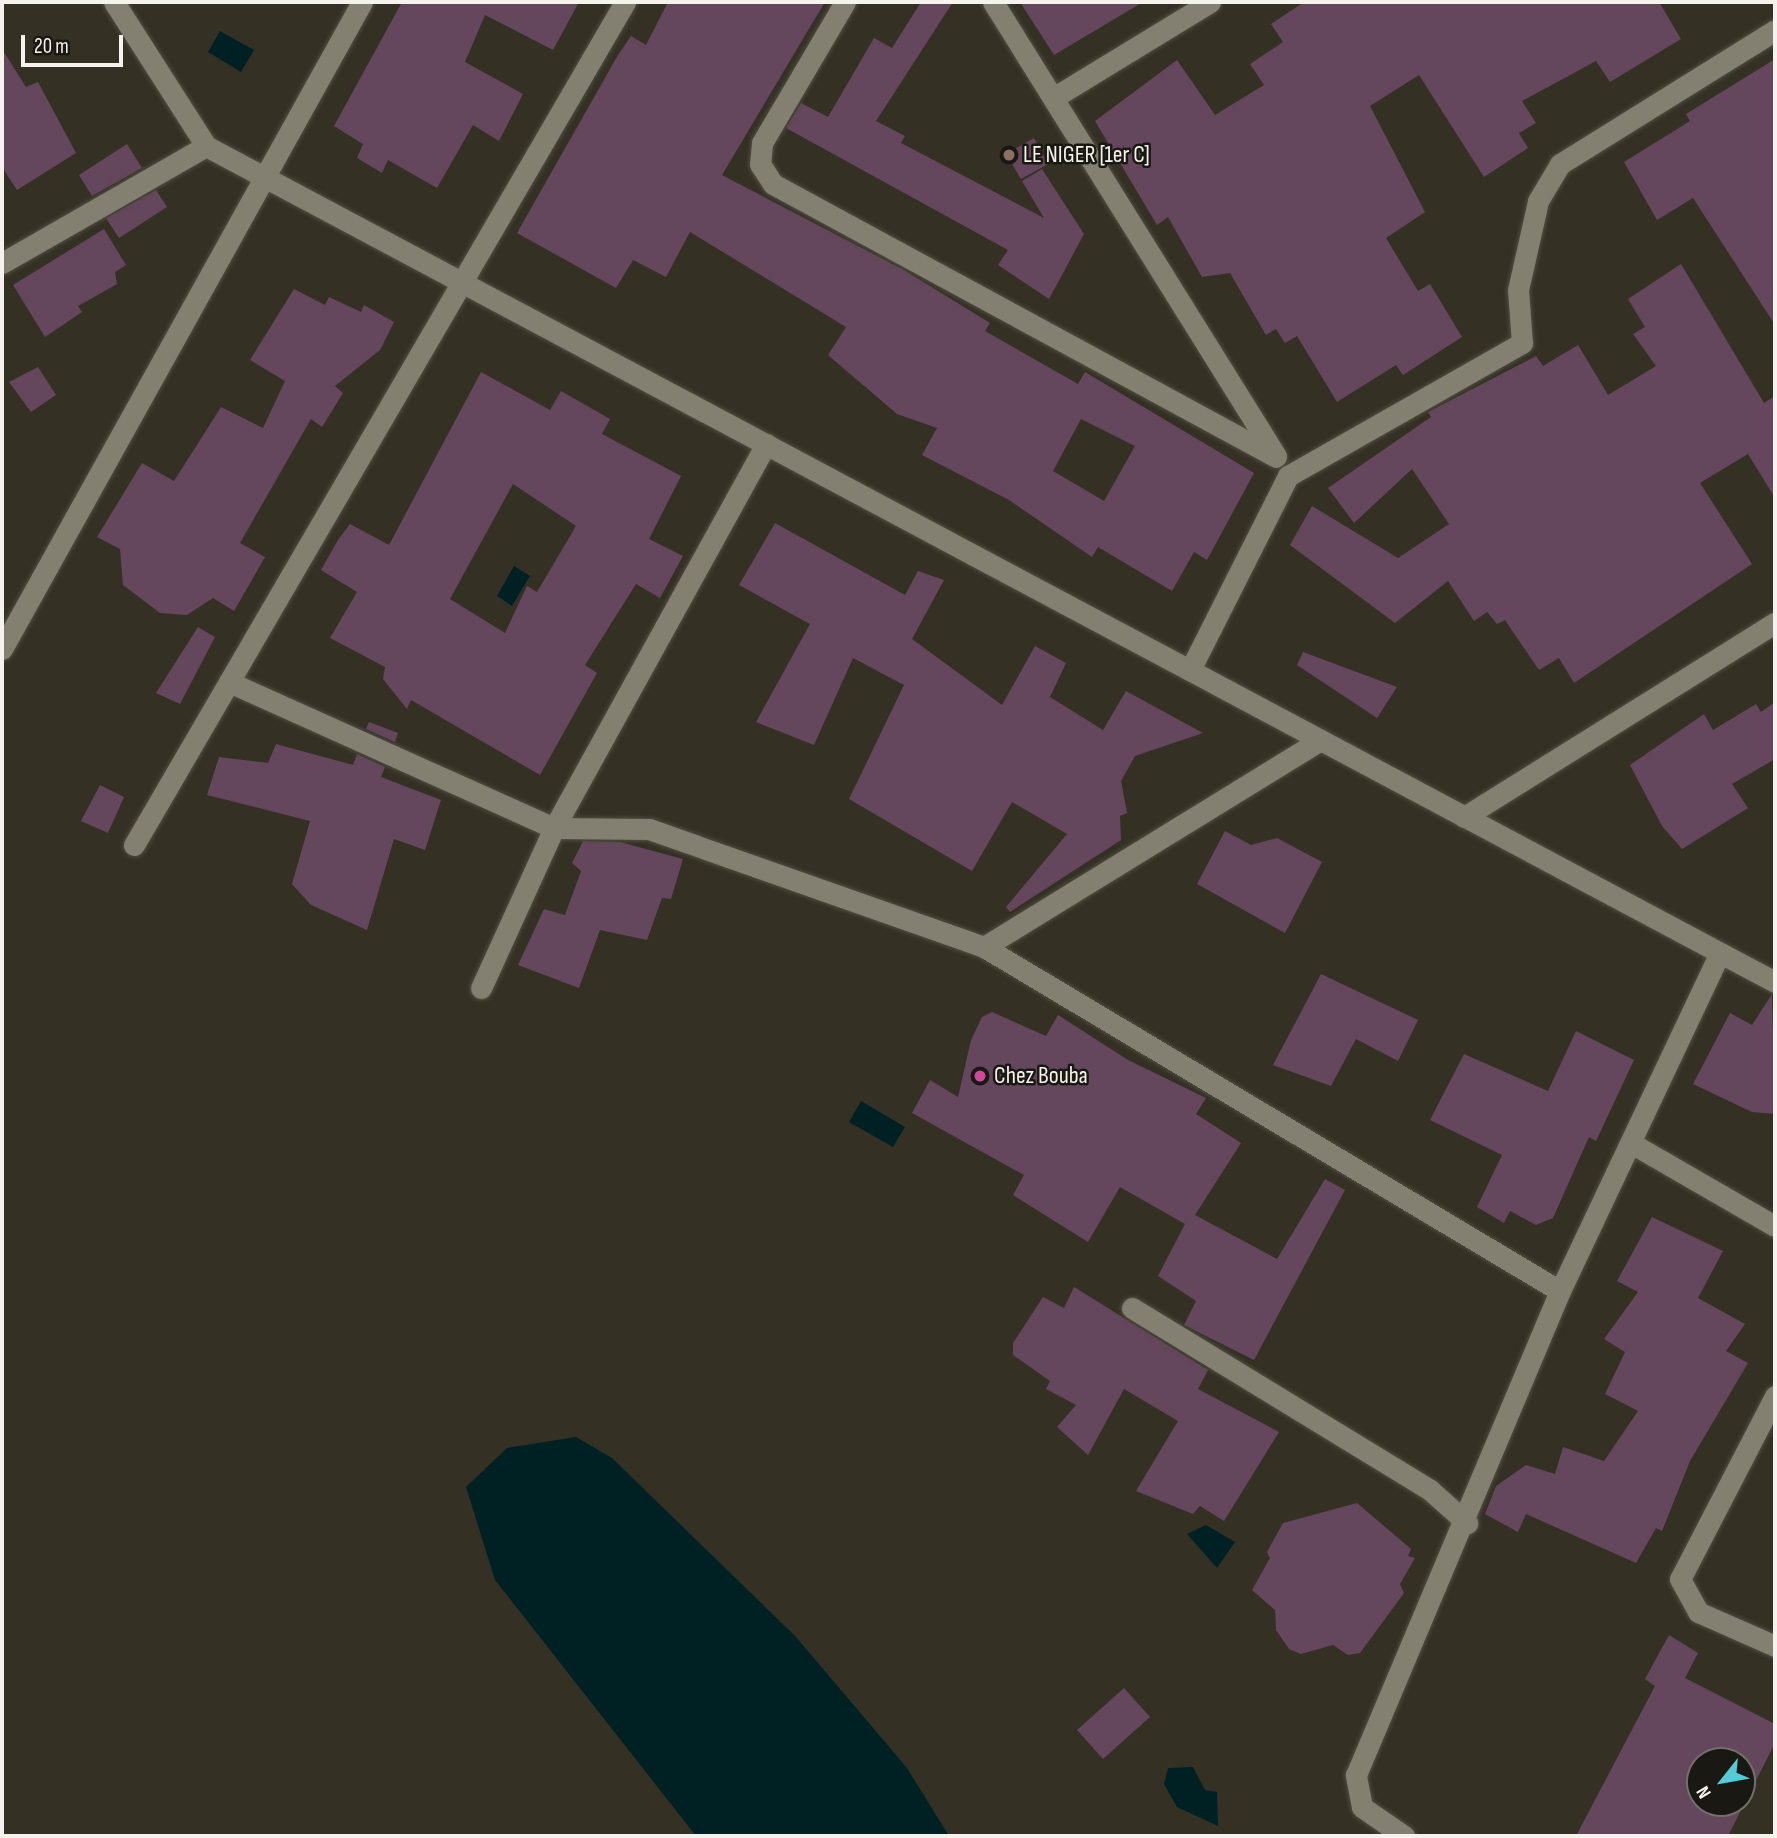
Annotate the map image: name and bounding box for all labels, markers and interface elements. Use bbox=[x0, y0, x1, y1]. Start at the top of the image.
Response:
scale bar bbox=[24, 21, 126, 65]
text: 20 m bbox=[34, 34, 69, 59]
place label: LE NIGER [1er C] bbox=[1023, 141, 1150, 169]
marker: LE NIGER [1er C] bbox=[1001, 147, 1017, 163]
place label: Chez Bouba bbox=[994, 1062, 1088, 1090]
marker: Chez Bouba bbox=[972, 1068, 988, 1084]
north arrow bbox=[1686, 1747, 1756, 1817]
text: N bbox=[1692, 1782, 1717, 1802]

